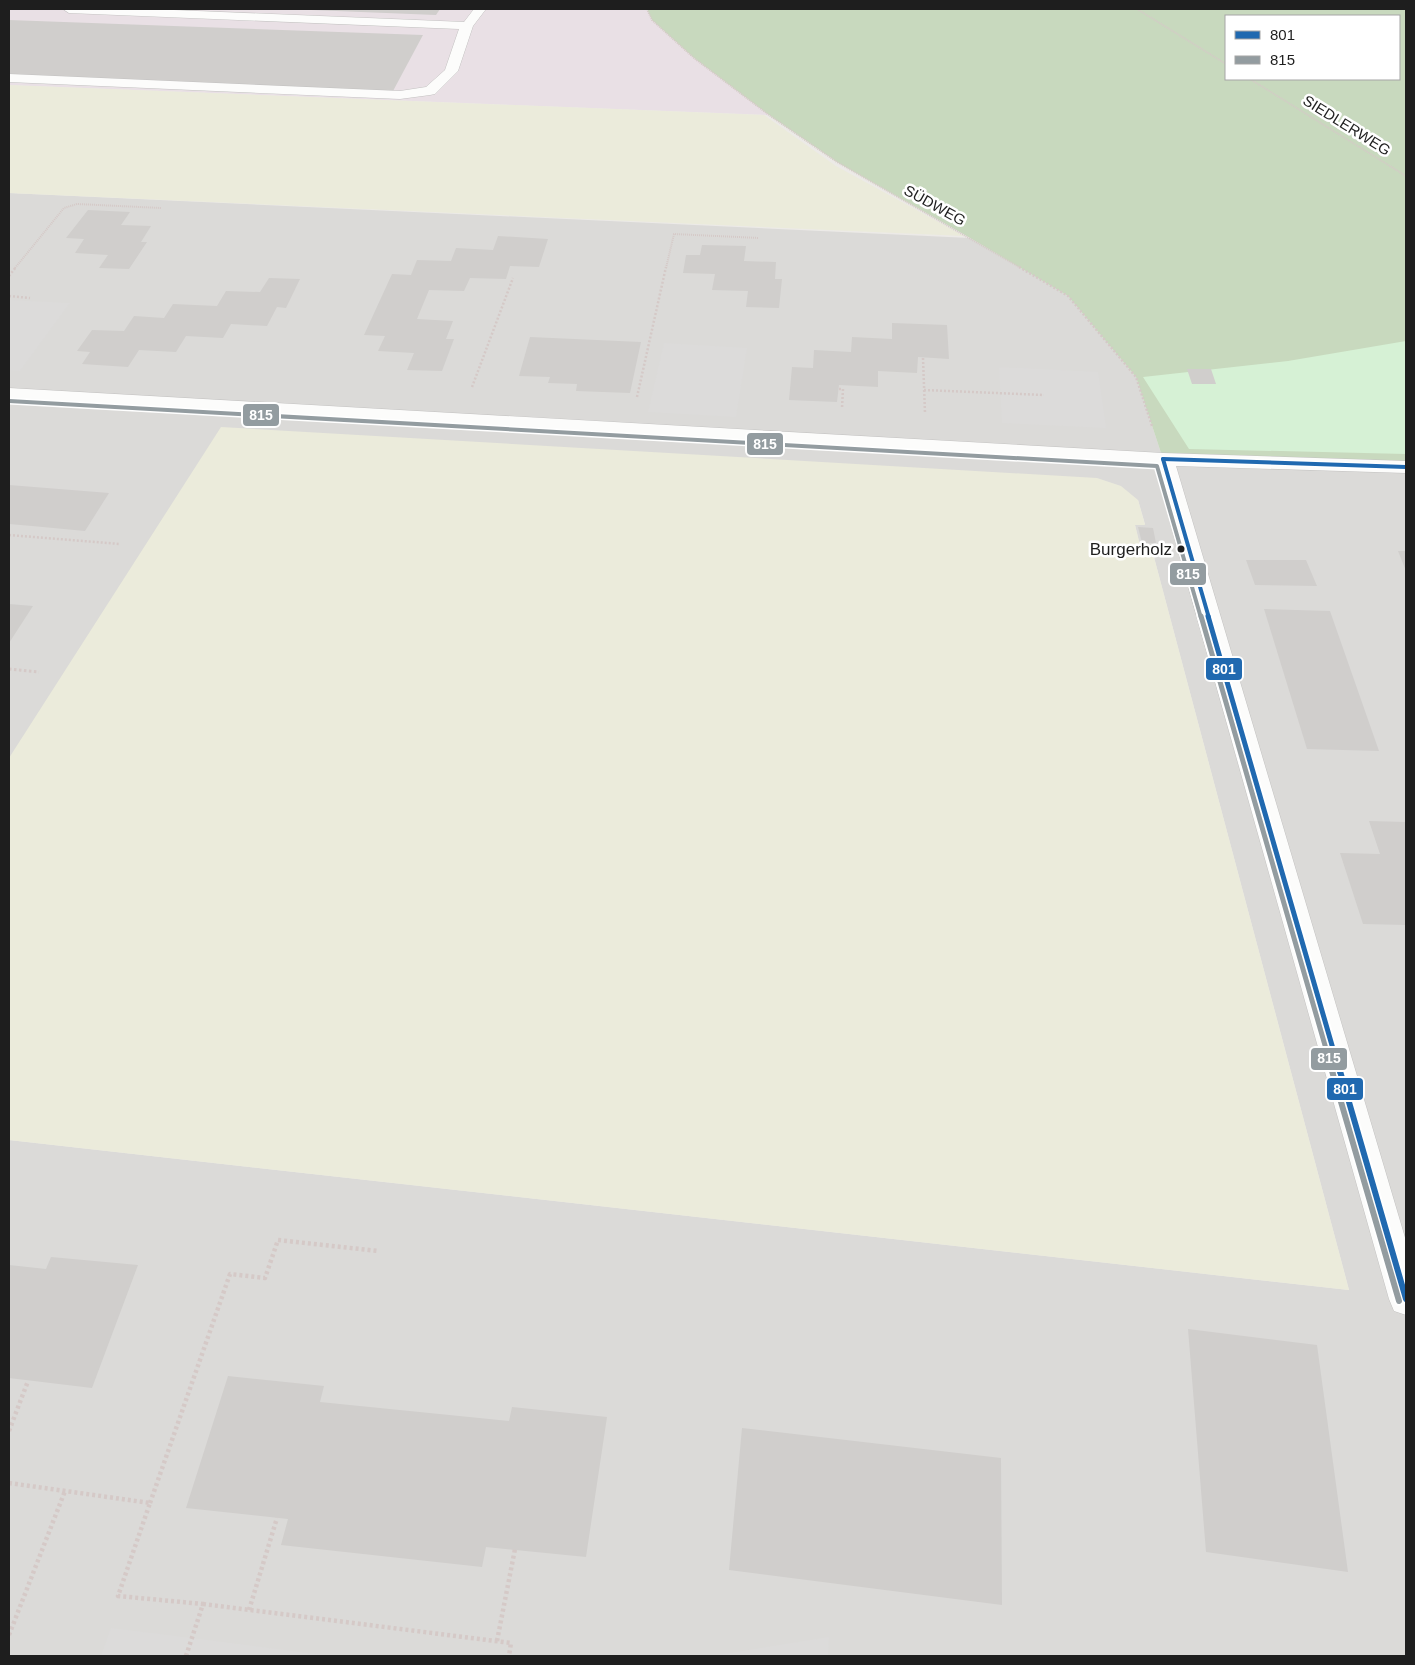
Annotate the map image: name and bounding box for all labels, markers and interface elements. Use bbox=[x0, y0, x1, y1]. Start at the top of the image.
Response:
legend bbox=[1225, 15, 1400, 80]
text: 801 bbox=[1270, 26, 1295, 43]
text: 815 bbox=[1270, 51, 1295, 68]
street label: SIEDLERWEG bbox=[1300, 91, 1394, 159]
street label: SÜDWEG bbox=[901, 181, 969, 229]
line badge: 815 bbox=[242, 403, 280, 427]
text: 815 bbox=[249, 407, 273, 423]
line badge: 815 bbox=[746, 432, 784, 456]
text: 815 bbox=[753, 436, 777, 452]
place label: Burgerholz bbox=[1090, 540, 1172, 559]
marker: Burgerholz bbox=[1176, 544, 1186, 554]
line badge: 815 bbox=[1169, 562, 1207, 586]
text: 815 bbox=[1176, 566, 1200, 582]
line badge: 801 bbox=[1205, 657, 1243, 681]
text: 801 bbox=[1212, 661, 1236, 677]
line badge: 815 bbox=[1310, 1047, 1348, 1071]
text: 815 bbox=[1317, 1050, 1341, 1066]
line badge: 801 bbox=[1326, 1077, 1364, 1101]
text: 801 bbox=[1333, 1081, 1357, 1097]

